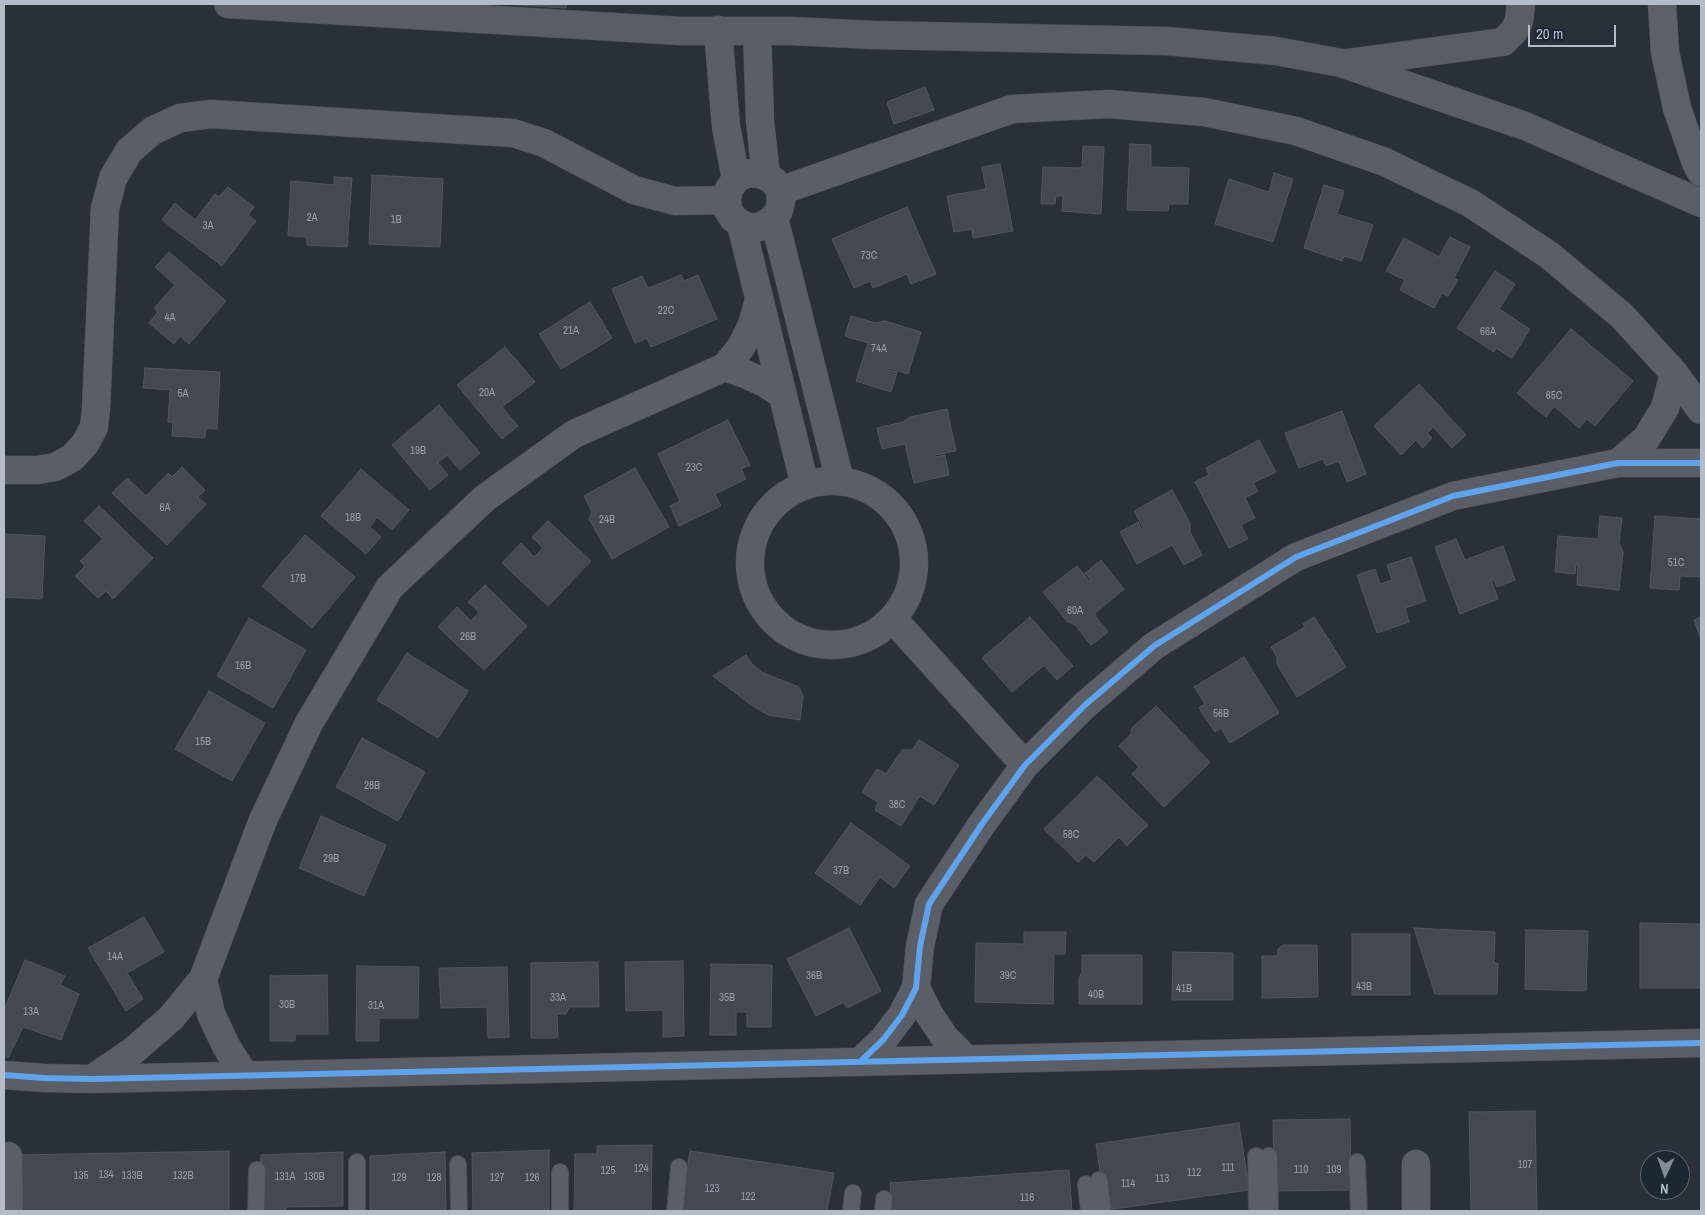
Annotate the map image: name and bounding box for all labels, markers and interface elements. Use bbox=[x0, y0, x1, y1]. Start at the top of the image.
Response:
scale bar bbox=[1530, 15, 1618, 47]
text: 20 m bbox=[1536, 23, 1563, 44]
house number: 2A bbox=[306, 211, 318, 225]
house number: 1B bbox=[390, 213, 402, 227]
house number: 3A bbox=[202, 219, 214, 233]
house number: 73C bbox=[861, 249, 877, 263]
house number: 22C bbox=[658, 304, 674, 318]
house number: 4A bbox=[164, 311, 176, 325]
house number: 21A bbox=[563, 324, 579, 338]
house number: 66A bbox=[1480, 325, 1496, 339]
house number: 74A bbox=[871, 342, 887, 356]
house number: 20A bbox=[479, 386, 495, 400]
house number: 5A bbox=[177, 387, 189, 401]
house number: 65C bbox=[1546, 389, 1562, 403]
house number: 19B bbox=[410, 444, 426, 458]
house number: 23C bbox=[686, 461, 702, 475]
house number: 6A bbox=[159, 501, 171, 515]
house number: 18B bbox=[345, 511, 361, 525]
house number: 24B bbox=[599, 513, 615, 527]
house number: 51C bbox=[1668, 556, 1684, 570]
house number: 17B bbox=[290, 572, 306, 586]
house number: 60A bbox=[1067, 604, 1083, 618]
house number: 26B bbox=[460, 630, 476, 644]
house number: 16B bbox=[235, 659, 251, 673]
house number: 56B bbox=[1213, 707, 1229, 721]
house number: 15B bbox=[195, 735, 211, 749]
house number: 28B bbox=[364, 779, 380, 793]
house number: 38C bbox=[889, 798, 905, 812]
house number: 58C bbox=[1063, 828, 1079, 842]
house number: 29B bbox=[323, 852, 339, 866]
house number: 37B bbox=[833, 864, 849, 878]
house number: 14A bbox=[107, 950, 123, 964]
house number: 36B bbox=[806, 969, 822, 983]
house number: 39C bbox=[1000, 969, 1016, 983]
house number: 43B bbox=[1356, 980, 1372, 994]
house number: 41B bbox=[1176, 982, 1192, 996]
house number: 40B bbox=[1088, 988, 1104, 1002]
house number: 33A bbox=[550, 991, 566, 1005]
house number: 35B bbox=[719, 991, 735, 1005]
house number: 30B bbox=[279, 998, 295, 1012]
house number: 31A bbox=[368, 999, 384, 1013]
house number: 13A bbox=[23, 1005, 39, 1019]
north arrow bbox=[1640, 1150, 1690, 1200]
house number: 107 bbox=[1517, 1158, 1533, 1172]
house number: 111 bbox=[1221, 1161, 1235, 1175]
house number: 124 bbox=[633, 1162, 649, 1176]
house number: 110 bbox=[1294, 1163, 1308, 1177]
house number: 109 bbox=[1326, 1163, 1342, 1177]
house number: 125 bbox=[600, 1164, 616, 1178]
house number: 112 bbox=[1187, 1166, 1201, 1180]
house number: 134 bbox=[98, 1168, 114, 1182]
house number: 135 bbox=[73, 1169, 89, 1183]
house number: 133B bbox=[121, 1169, 143, 1183]
house number: 132B bbox=[172, 1169, 194, 1183]
house number: 131A bbox=[274, 1170, 296, 1184]
house number: 130B bbox=[303, 1170, 325, 1184]
house number: 129 bbox=[391, 1171, 407, 1185]
house number: 128 bbox=[426, 1171, 442, 1185]
house number: 127 bbox=[489, 1171, 505, 1185]
house number: 126 bbox=[524, 1171, 540, 1185]
house number: 113 bbox=[1155, 1172, 1169, 1186]
house number: 114 bbox=[1121, 1177, 1135, 1191]
text: N bbox=[1660, 1180, 1669, 1198]
house number: 123 bbox=[704, 1182, 720, 1196]
house number: 122 bbox=[740, 1190, 756, 1204]
house number: 116 bbox=[1020, 1191, 1034, 1205]

